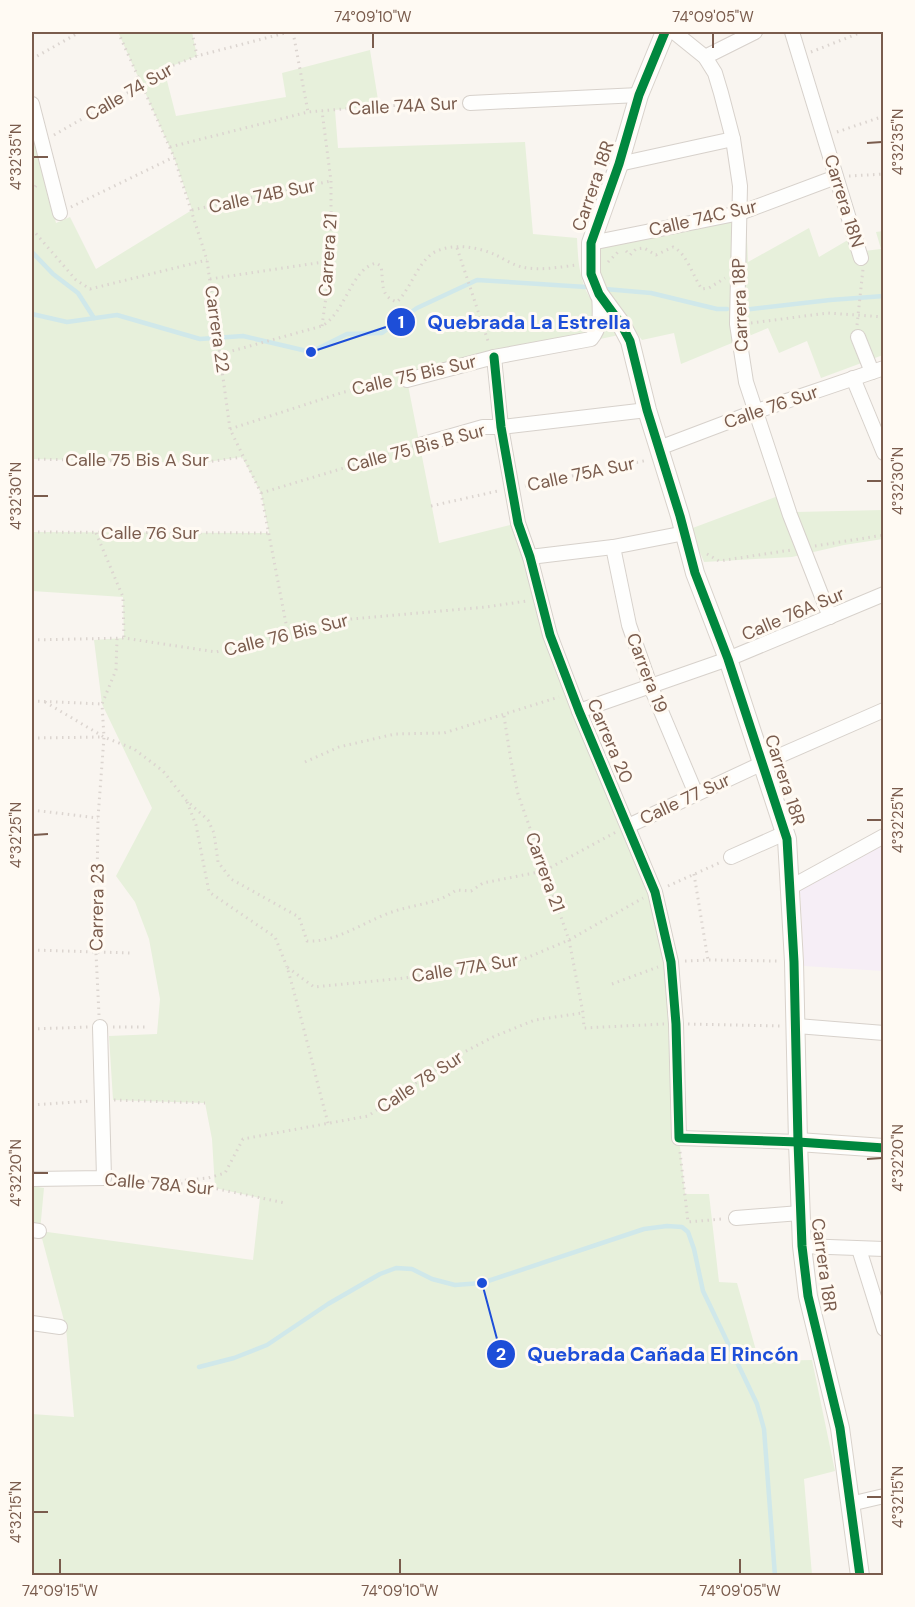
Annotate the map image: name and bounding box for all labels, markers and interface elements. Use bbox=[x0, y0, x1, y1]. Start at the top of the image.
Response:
text: 74°09'10"W bbox=[334, 7, 412, 27]
text: 74°09'05"W bbox=[672, 7, 754, 27]
street label: Calle 74 Sur bbox=[81, 57, 177, 127]
street label: Calle 74A Sur bbox=[348, 91, 459, 121]
text: 4°32'35"N bbox=[888, 109, 908, 175]
text: 4°32'35"N bbox=[6, 124, 26, 190]
street label: Carrera 18R bbox=[566, 137, 620, 235]
street label: Carrera 18N bbox=[818, 152, 870, 250]
street label: Calle 74B Sur bbox=[207, 173, 318, 219]
street label: Calle 74C Sur bbox=[647, 194, 760, 242]
street label: Carrera 21 bbox=[313, 213, 343, 297]
street label: Carrera 18P bbox=[726, 258, 754, 352]
street label: Carrera 22 bbox=[199, 284, 235, 374]
callout: Quebrada La Estrella bbox=[386, 303, 643, 341]
text: Quebrada La Estrella bbox=[427, 309, 631, 335]
text: 1 bbox=[398, 310, 404, 334]
street label: Calle 75 Bis Sur bbox=[349, 349, 479, 401]
street label: Calle 76 Sur bbox=[721, 380, 822, 434]
street label: Calle 75 Bis B Sur bbox=[344, 418, 488, 478]
text: 4°32'30"N bbox=[888, 447, 908, 515]
street label: Calle 75 Bis A Sur bbox=[65, 448, 209, 472]
street label: Calle 75A Sur bbox=[525, 451, 637, 497]
text: 4°32'30"N bbox=[6, 462, 26, 530]
street label: Calle 76 Sur bbox=[101, 521, 200, 545]
street label: Calle 76A Sur bbox=[738, 581, 848, 646]
street label: Calle 76 Bis Sur bbox=[221, 608, 351, 662]
street label: Carrera 19 bbox=[621, 629, 673, 717]
street label: Carrera 20 bbox=[581, 695, 639, 787]
street label: Carrera 18R bbox=[759, 731, 811, 829]
street label: Calle 77 Sur bbox=[636, 767, 734, 830]
text: 4°32'25"N bbox=[888, 787, 908, 853]
text: 4°32'25"N bbox=[6, 802, 26, 868]
street label: Carrera 21 bbox=[520, 829, 570, 915]
street label: Carrera 23 bbox=[84, 863, 110, 951]
street label: Calle 77A Sur bbox=[410, 948, 520, 988]
street label: Calle 78 Sur bbox=[372, 1045, 468, 1119]
text: 4°32'20"N bbox=[888, 1124, 908, 1192]
text: 4°32'20"N bbox=[6, 1139, 26, 1207]
street label: Calle 78A Sur bbox=[103, 1167, 215, 1201]
street label: Carrera 18R bbox=[806, 1217, 842, 1313]
callout: Quebrada Cañada El Rincón bbox=[486, 1335, 811, 1373]
text: Quebrada Cañada El Rincón bbox=[527, 1341, 799, 1367]
text: 2 bbox=[496, 1342, 506, 1366]
text: 4°32'15"N bbox=[888, 1466, 908, 1528]
text: 4°32'15"N bbox=[6, 1481, 26, 1543]
text: 74°09'15"W bbox=[22, 1581, 98, 1601]
text: 74°09'10"W bbox=[361, 1581, 439, 1601]
text: 74°09'05"W bbox=[699, 1581, 781, 1601]

